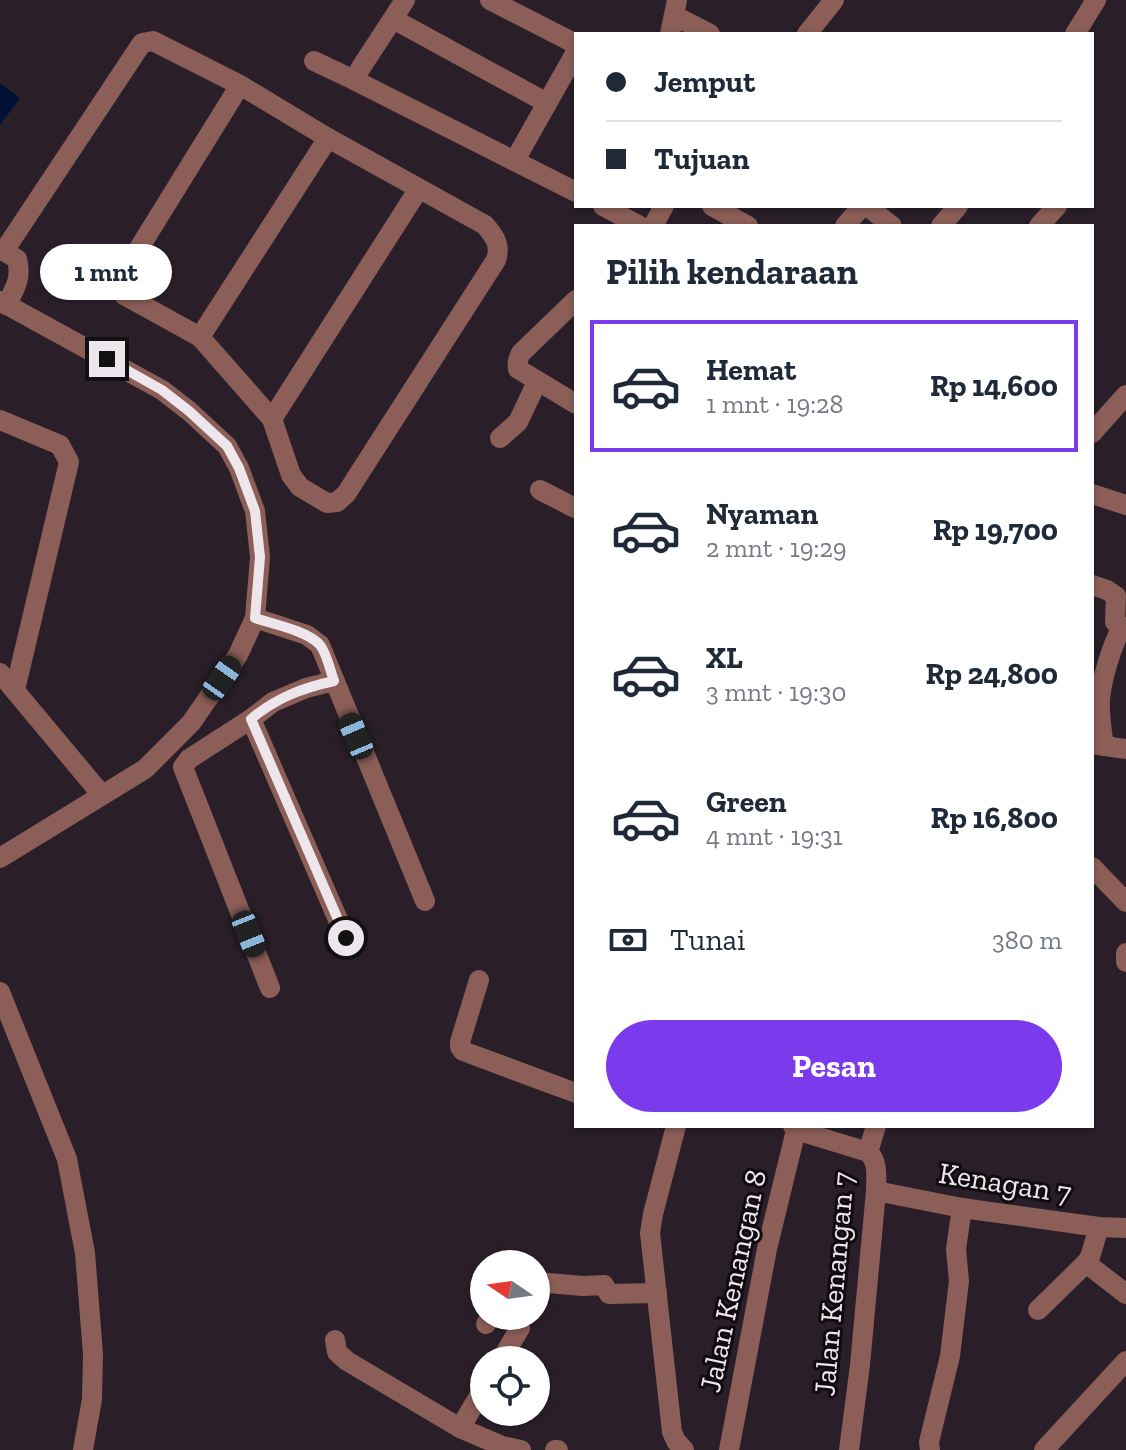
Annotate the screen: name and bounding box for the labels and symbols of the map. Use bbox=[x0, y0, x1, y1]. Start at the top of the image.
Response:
callout: 1 mnt bbox=[41, 243, 173, 299]
route end bbox=[89, 341, 125, 377]
car bbox=[198, 651, 246, 705]
car bbox=[336, 709, 376, 763]
car bbox=[229, 907, 269, 961]
route start bbox=[328, 920, 364, 956]
street label: Kenagan 7 bbox=[936, 1155, 1074, 1211]
street label: Jalan Kenangan 8 bbox=[692, 1166, 774, 1396]
street label: Jalan Kenangan 7 bbox=[806, 1171, 862, 1397]
north arrow bbox=[470, 1250, 550, 1330]

